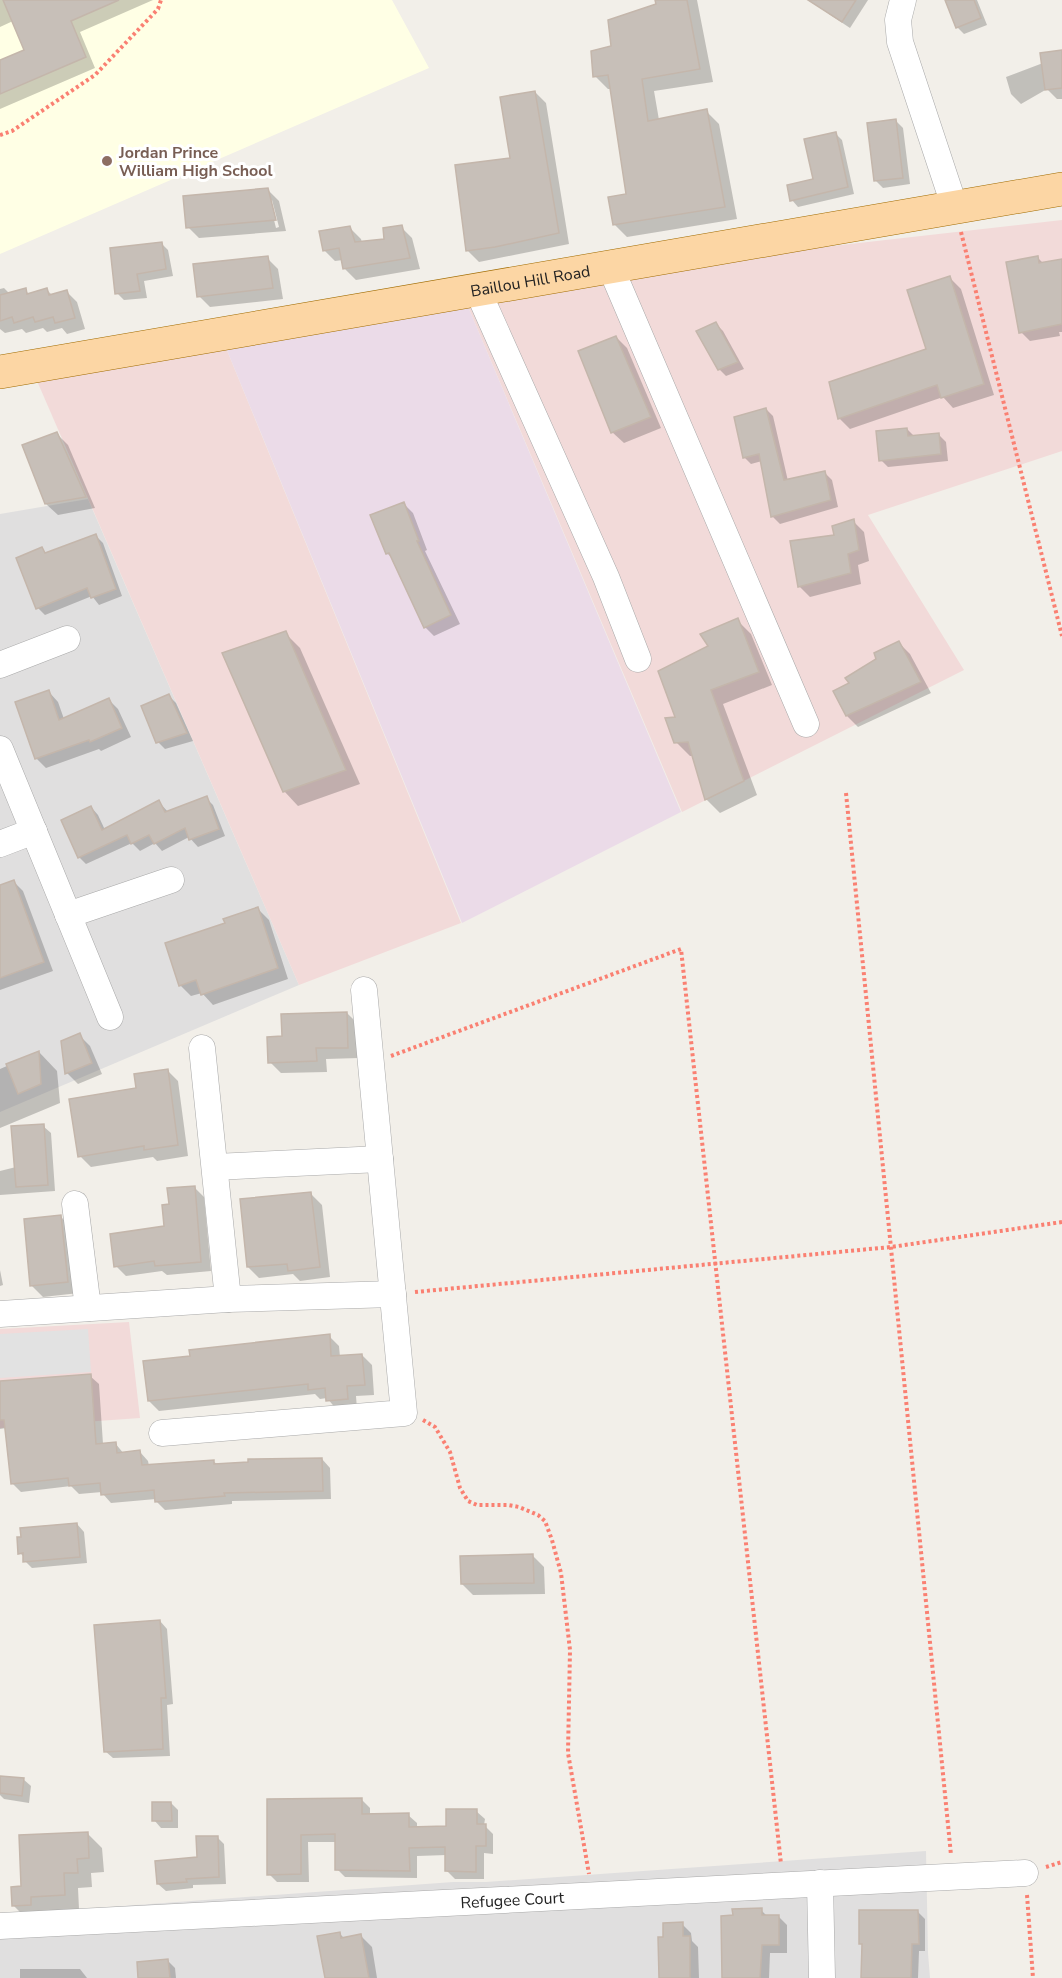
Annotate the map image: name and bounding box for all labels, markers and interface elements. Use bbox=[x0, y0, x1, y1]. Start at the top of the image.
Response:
place label: Jordan Prince William High School bbox=[118, 142, 273, 182]
marker: Jordan Prince William High School bbox=[100, 154, 114, 168]
street label: Baillou Hill Road bbox=[469, 260, 592, 303]
street label: Refugee Court bbox=[460, 1887, 565, 1914]

